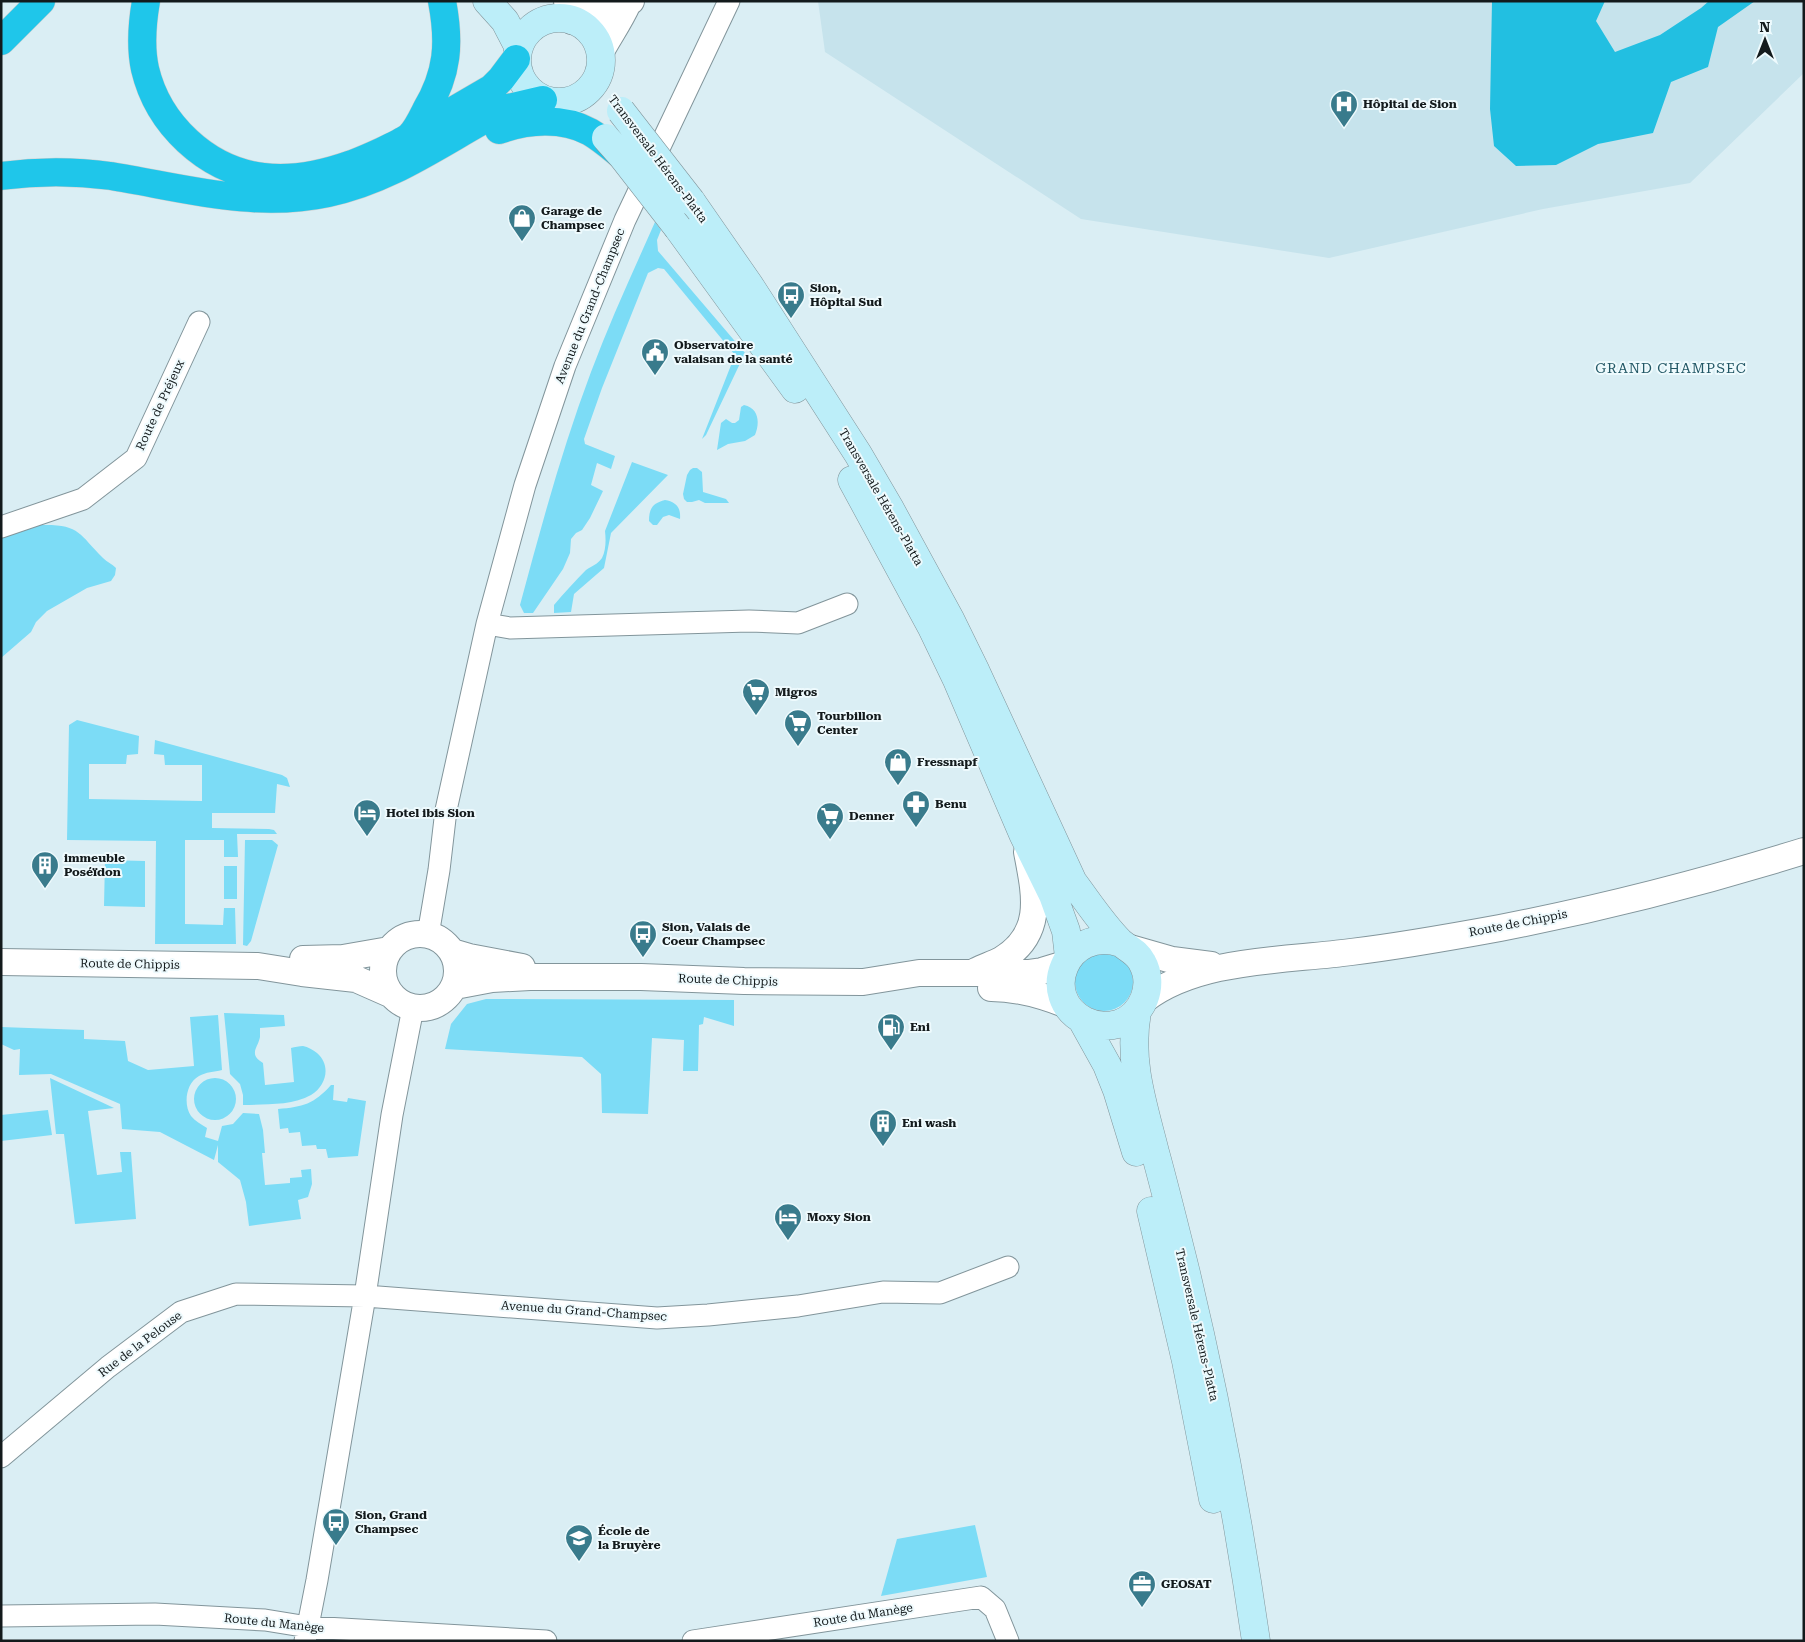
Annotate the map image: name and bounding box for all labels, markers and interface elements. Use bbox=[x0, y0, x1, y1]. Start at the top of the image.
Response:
north arrow bbox=[1740, 15, 1790, 65]
text: N bbox=[1760, 19, 1771, 35]
hospital icon: Hôpital de Sion bbox=[1329, 89, 1359, 128]
street label: Transversale Hérens-Platta bbox=[605, 92, 711, 226]
place label: Hôpital de Sion bbox=[1363, 97, 1457, 111]
shop icon: Garage de Champsec bbox=[507, 203, 537, 242]
place label: Garage de Champsec bbox=[541, 204, 604, 232]
street label: Avenue du Grand-Champsec bbox=[552, 226, 628, 386]
bus stop icon: Sion, Hôpital Sud bbox=[776, 280, 806, 319]
place label: Sion, Hôpital Sud bbox=[810, 281, 882, 309]
public building icon: Observatoire valaisan de la santé bbox=[640, 337, 670, 376]
place label: Observatoire valaisan de la santé bbox=[674, 338, 792, 366]
street label: Route de Préjeux bbox=[133, 357, 187, 452]
district label: GRAND CHAMPSEC bbox=[1595, 360, 1747, 376]
street label: Transversale Hérens-Platta bbox=[836, 426, 926, 569]
supermarket icon: Migros bbox=[741, 677, 771, 716]
place label: Migros bbox=[775, 685, 817, 699]
supermarket icon: Tourbillon Center bbox=[783, 708, 813, 747]
place label: Tourbillon Center bbox=[817, 709, 882, 737]
shop icon: Fressnapf bbox=[883, 747, 913, 786]
place label: Fressnapf bbox=[917, 755, 978, 769]
pharmacy icon: Benu bbox=[901, 789, 931, 828]
place label: Benu bbox=[935, 797, 967, 811]
hotel icon: Hotel ibis Sion bbox=[352, 798, 382, 837]
supermarket icon: Denner bbox=[815, 801, 845, 840]
place label: Hotel ibis Sion bbox=[386, 806, 475, 820]
place label: Denner bbox=[849, 809, 895, 823]
building icon: immeuble Poséïdon bbox=[30, 850, 60, 889]
place label: immeuble Poséïdon bbox=[64, 851, 125, 879]
street label: Route de Chippis bbox=[1468, 907, 1569, 939]
bus stop icon: Sion, Valais de Coeur Champsec bbox=[628, 919, 658, 958]
place label: Sion, Valais de Coeur Champsec bbox=[662, 920, 765, 948]
street label: Route de Chippis bbox=[80, 956, 180, 972]
street label: Route de Chippis bbox=[678, 971, 778, 989]
fuel station icon: Eni bbox=[876, 1012, 906, 1051]
place label: Eni bbox=[910, 1020, 930, 1034]
building icon: Eni wash bbox=[868, 1108, 898, 1147]
place label: Eni wash bbox=[902, 1116, 956, 1130]
hotel icon: Moxy Sion bbox=[773, 1202, 803, 1241]
place label: Moxy Sion bbox=[807, 1210, 871, 1224]
street label: Transversale Hérens-Platta bbox=[1173, 1247, 1221, 1403]
street label: Avenue du Grand-Champsec bbox=[501, 1298, 668, 1324]
street label: Rue de la Pelouse bbox=[96, 1308, 185, 1380]
bus stop icon: Sion, Grand Champsec bbox=[321, 1507, 351, 1546]
place label: Sion, Grand Champsec bbox=[355, 1508, 427, 1536]
school or university icon: École de la Bruyère bbox=[564, 1523, 594, 1562]
place label: École de la Bruyère bbox=[598, 1524, 660, 1552]
office icon: GEOSAT bbox=[1127, 1569, 1157, 1608]
place label: GEOSAT bbox=[1161, 1577, 1212, 1591]
street label: Route du Manège bbox=[812, 1600, 914, 1630]
street label: Route du Manège bbox=[223, 1611, 325, 1635]

